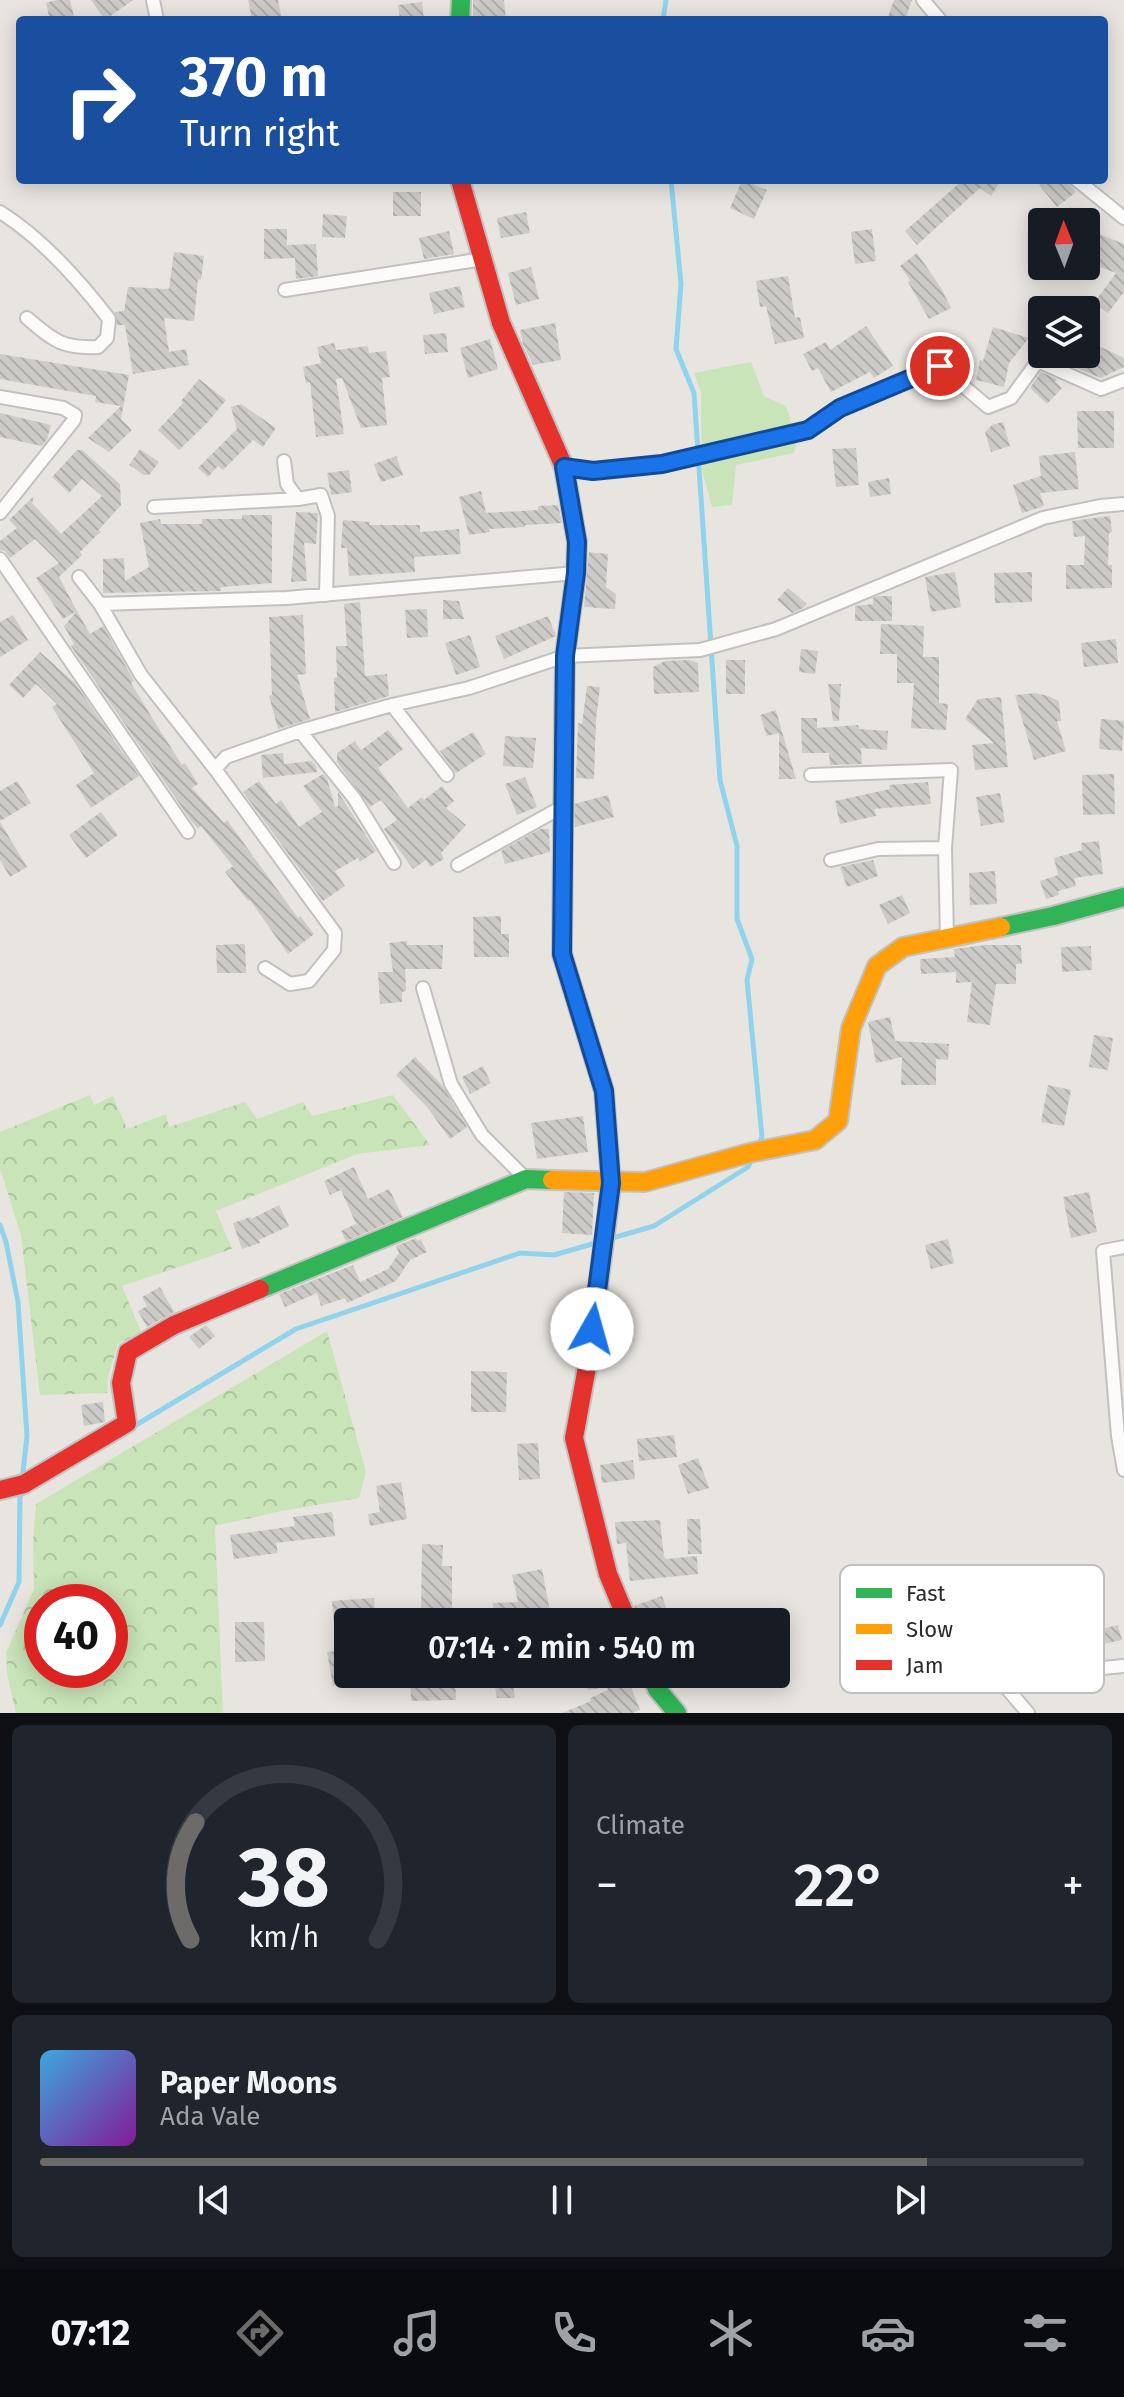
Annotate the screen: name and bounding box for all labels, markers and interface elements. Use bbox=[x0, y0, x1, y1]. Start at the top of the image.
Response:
text: 370 m bbox=[180, 44, 328, 111]
icon: right bbox=[48, 48, 152, 152]
text: Turn right bbox=[180, 112, 340, 156]
north arrow bbox=[1028, 208, 1100, 280]
map controls bbox=[1028, 208, 1100, 368]
button: layers bbox=[1028, 296, 1100, 368]
pin bbox=[906, 332, 974, 400]
icon: arrive bbox=[918, 344, 962, 388]
position arrow bbox=[550, 1287, 634, 1371]
legend bbox=[840, 1565, 1104, 1693]
text: Fast bbox=[906, 1580, 946, 1607]
speed limit sign: 40 bbox=[24, 1584, 128, 1688]
text: Slow bbox=[906, 1616, 953, 1643]
text: 07:14 · 2 min · 540 m bbox=[428, 1630, 696, 1666]
text: Jam bbox=[906, 1652, 944, 1679]
text: Climate bbox=[596, 1810, 685, 1841]
text: 38 bbox=[237, 1828, 330, 1928]
text: 22° bbox=[794, 1850, 886, 1922]
text: − bbox=[596, 1859, 618, 1912]
text: + bbox=[1062, 1859, 1084, 1912]
text: km/h bbox=[249, 1920, 319, 1955]
text: Paper Moons bbox=[160, 2065, 337, 2101]
text: Ada Vale bbox=[160, 2101, 260, 2132]
icon: previous bbox=[192, 2178, 236, 2222]
icon: pause bbox=[540, 2178, 584, 2222]
icon: next bbox=[888, 2178, 932, 2222]
icon: directions bbox=[232, 2305, 288, 2361]
icon: music bbox=[389, 2305, 445, 2361]
icon: phone bbox=[546, 2305, 602, 2361]
icon: climate bbox=[703, 2305, 759, 2361]
icon: car bbox=[860, 2305, 916, 2361]
icon: filters bbox=[1017, 2305, 1073, 2361]
text: 07:12 bbox=[51, 2311, 130, 2355]

